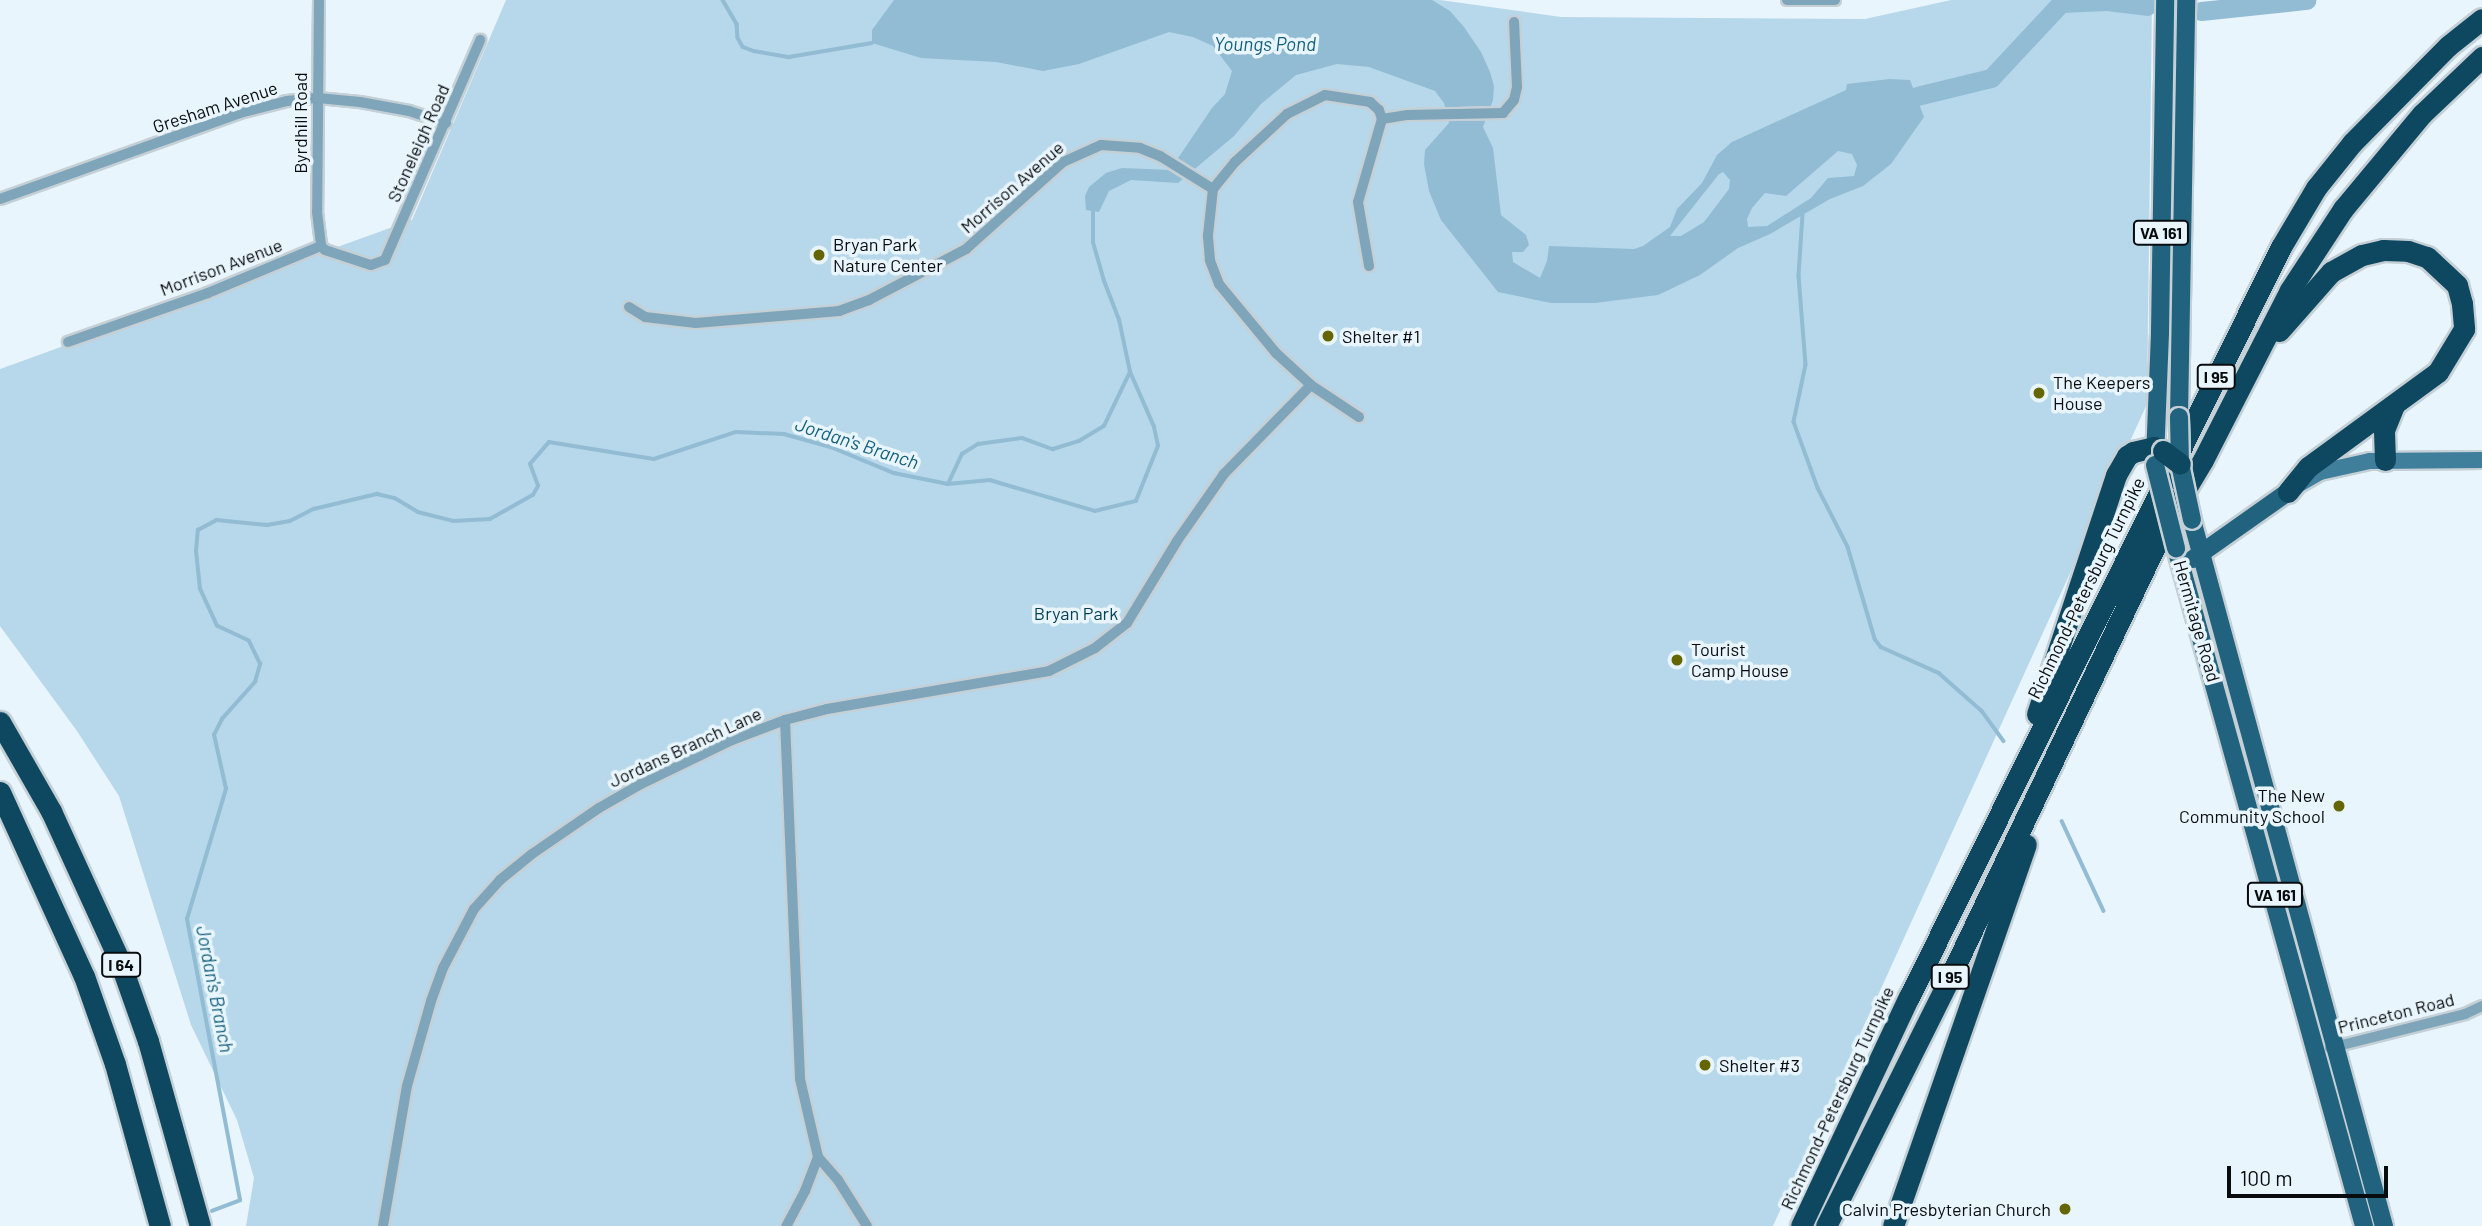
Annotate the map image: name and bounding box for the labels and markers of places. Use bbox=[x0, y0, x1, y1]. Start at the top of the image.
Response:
place label: Bryan Park Nature Center bbox=[833, 234, 943, 276]
marker: Bryan Park Nature Center bbox=[811, 247, 827, 263]
place label: Shelter #1 bbox=[1342, 325, 1420, 347]
marker: Shelter #1 bbox=[1320, 328, 1336, 344]
place label: The Keepers House bbox=[2053, 372, 2150, 414]
marker: The Keepers House bbox=[2031, 385, 2047, 401]
place label: Tourist Camp House bbox=[1691, 639, 1789, 682]
marker: Tourist Camp House bbox=[1669, 652, 1685, 668]
place label: The New Community School bbox=[2179, 785, 2325, 828]
marker: The New Community School bbox=[2331, 798, 2347, 814]
place label: Shelter #3 bbox=[1719, 1054, 1800, 1076]
marker: Shelter #3 bbox=[1697, 1057, 1713, 1073]
place label: Calvin Presbyterian Church bbox=[1842, 1198, 2051, 1220]
marker: Calvin Presbyterian Church bbox=[2057, 1201, 2073, 1217]

